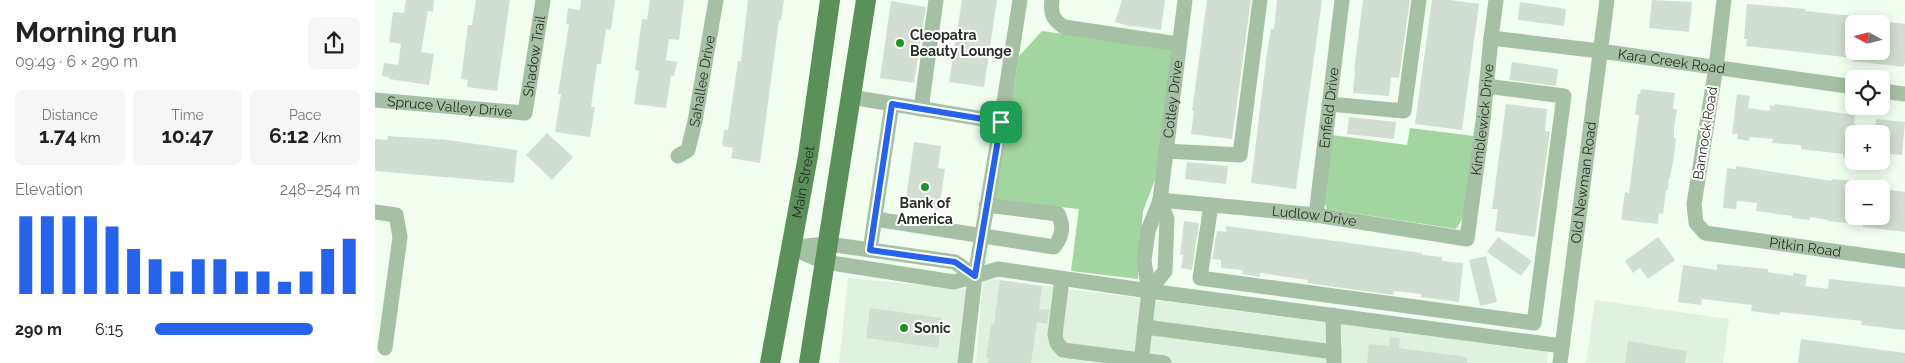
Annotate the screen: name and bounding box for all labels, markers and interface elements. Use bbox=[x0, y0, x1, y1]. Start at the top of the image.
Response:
street label: Shadow Trail bbox=[520, 14, 548, 98]
north arrow bbox=[1845, 15, 1890, 60]
map controls bbox=[1845, 15, 1890, 225]
text: Morning run bbox=[15, 16, 177, 49]
button: share bbox=[308, 17, 360, 69]
place label: Cleopatra Beauty Lounge bbox=[910, 27, 1012, 59]
street label: Sahallee Drive bbox=[686, 34, 718, 129]
marker: Cleopatra Beauty Lounge bbox=[894, 37, 906, 49]
street label: Kara Creek Road bbox=[1617, 46, 1726, 77]
text: 09:49 · 6 × 290 m bbox=[15, 52, 138, 71]
street label: Cotley Drive bbox=[1160, 59, 1185, 139]
street label: Kimblewick Drive bbox=[1468, 63, 1496, 176]
street label: Enfield Drive bbox=[1316, 66, 1342, 149]
button: locate bbox=[1845, 70, 1890, 115]
street label: Bannock Road bbox=[1690, 85, 1720, 181]
street label: Spruce Valley Drive bbox=[386, 93, 513, 120]
pin bbox=[980, 101, 1022, 143]
text: Distance bbox=[42, 107, 98, 123]
text: Time bbox=[171, 107, 204, 123]
text: Pace bbox=[289, 107, 321, 123]
icon: arrive bbox=[987, 108, 1015, 136]
street label: Old Newman Road bbox=[1568, 121, 1599, 244]
text: 1.74 bbox=[39, 123, 77, 148]
text: 10:47 bbox=[161, 123, 214, 148]
text: 6:12 bbox=[269, 123, 309, 148]
button: + bbox=[1845, 125, 1890, 170]
text: km bbox=[77, 130, 101, 146]
text: /km bbox=[309, 130, 341, 146]
street label: Main Street bbox=[789, 144, 817, 220]
text: Elevation bbox=[15, 180, 83, 199]
text: 248–254 m bbox=[280, 180, 360, 199]
button: − bbox=[1845, 180, 1890, 225]
marker: Bank of America bbox=[919, 181, 931, 193]
place label: Bank of America bbox=[897, 195, 953, 227]
street label: Ludlow Drive bbox=[1271, 203, 1358, 229]
street label: Pitkin Road bbox=[1768, 234, 1842, 260]
text: 290 m bbox=[15, 320, 62, 339]
text: 6:15 bbox=[95, 320, 123, 339]
place label: Sonic bbox=[914, 320, 951, 336]
marker: Sonic bbox=[898, 322, 910, 334]

